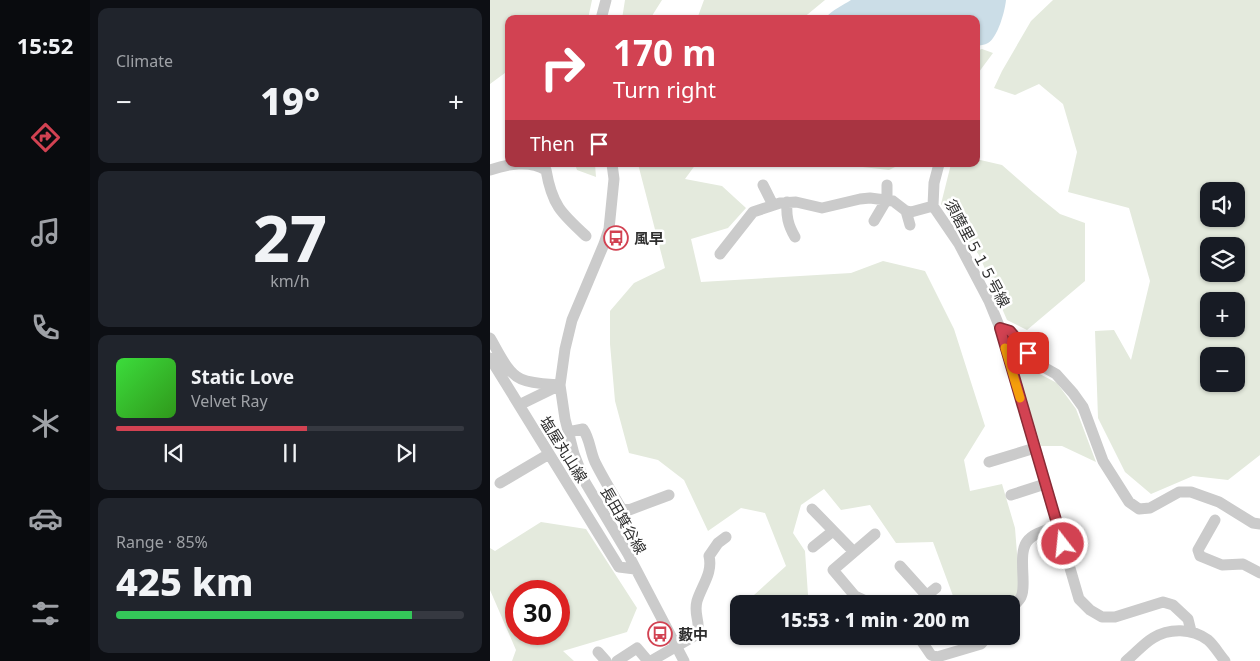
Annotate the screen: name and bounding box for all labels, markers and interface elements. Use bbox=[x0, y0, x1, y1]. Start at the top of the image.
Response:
text: 170 m bbox=[613, 29, 716, 76]
text: 15:52 bbox=[17, 30, 73, 60]
icon: right bbox=[530, 35, 595, 100]
text: Climate bbox=[116, 50, 173, 72]
text: 19° bbox=[260, 74, 320, 126]
text: Turn right bbox=[613, 74, 716, 104]
text: − bbox=[116, 82, 132, 120]
text: + bbox=[448, 82, 464, 120]
icon: directions bbox=[28, 120, 63, 155]
icon: arrive bbox=[585, 130, 613, 158]
text: Then bbox=[530, 131, 575, 157]
map controls bbox=[1200, 182, 1245, 392]
button: sound bbox=[1200, 182, 1245, 227]
text: 27 bbox=[253, 193, 327, 281]
street label: 須磨里５１５号線 bbox=[941, 195, 1015, 311]
icon: music bbox=[28, 215, 63, 250]
bus stop icon: 風早 bbox=[603, 225, 629, 251]
place label: 風早 bbox=[634, 228, 664, 248]
button: layers bbox=[1200, 237, 1245, 282]
text: km/h bbox=[270, 270, 310, 292]
button: + bbox=[1200, 292, 1245, 337]
icon: phone bbox=[28, 310, 63, 345]
pin bbox=[1007, 332, 1049, 374]
icon: arrive bbox=[1014, 339, 1042, 367]
button: − bbox=[1200, 347, 1245, 392]
text: Static Love bbox=[191, 364, 294, 390]
text: Velvet Ray bbox=[191, 390, 268, 412]
icon: climate bbox=[28, 406, 63, 441]
street label: 塩屋丸山線 bbox=[536, 412, 592, 486]
icon: previous bbox=[160, 439, 188, 467]
icon: pause bbox=[276, 439, 304, 467]
icon: next bbox=[392, 439, 420, 467]
street label: 長田箕谷線 bbox=[597, 483, 651, 557]
icon: car bbox=[28, 501, 63, 536]
position arrow bbox=[1036, 517, 1088, 569]
text: Range · 85% bbox=[116, 531, 208, 553]
text: 425 km bbox=[116, 555, 254, 607]
speed limit sign: 30 bbox=[505, 580, 570, 645]
icon: filters bbox=[28, 596, 63, 631]
text: 15:53 · 1 min · 200 m bbox=[780, 607, 970, 633]
bus stop icon: 藪中 bbox=[647, 621, 673, 647]
place label: 藪中 bbox=[678, 624, 708, 644]

